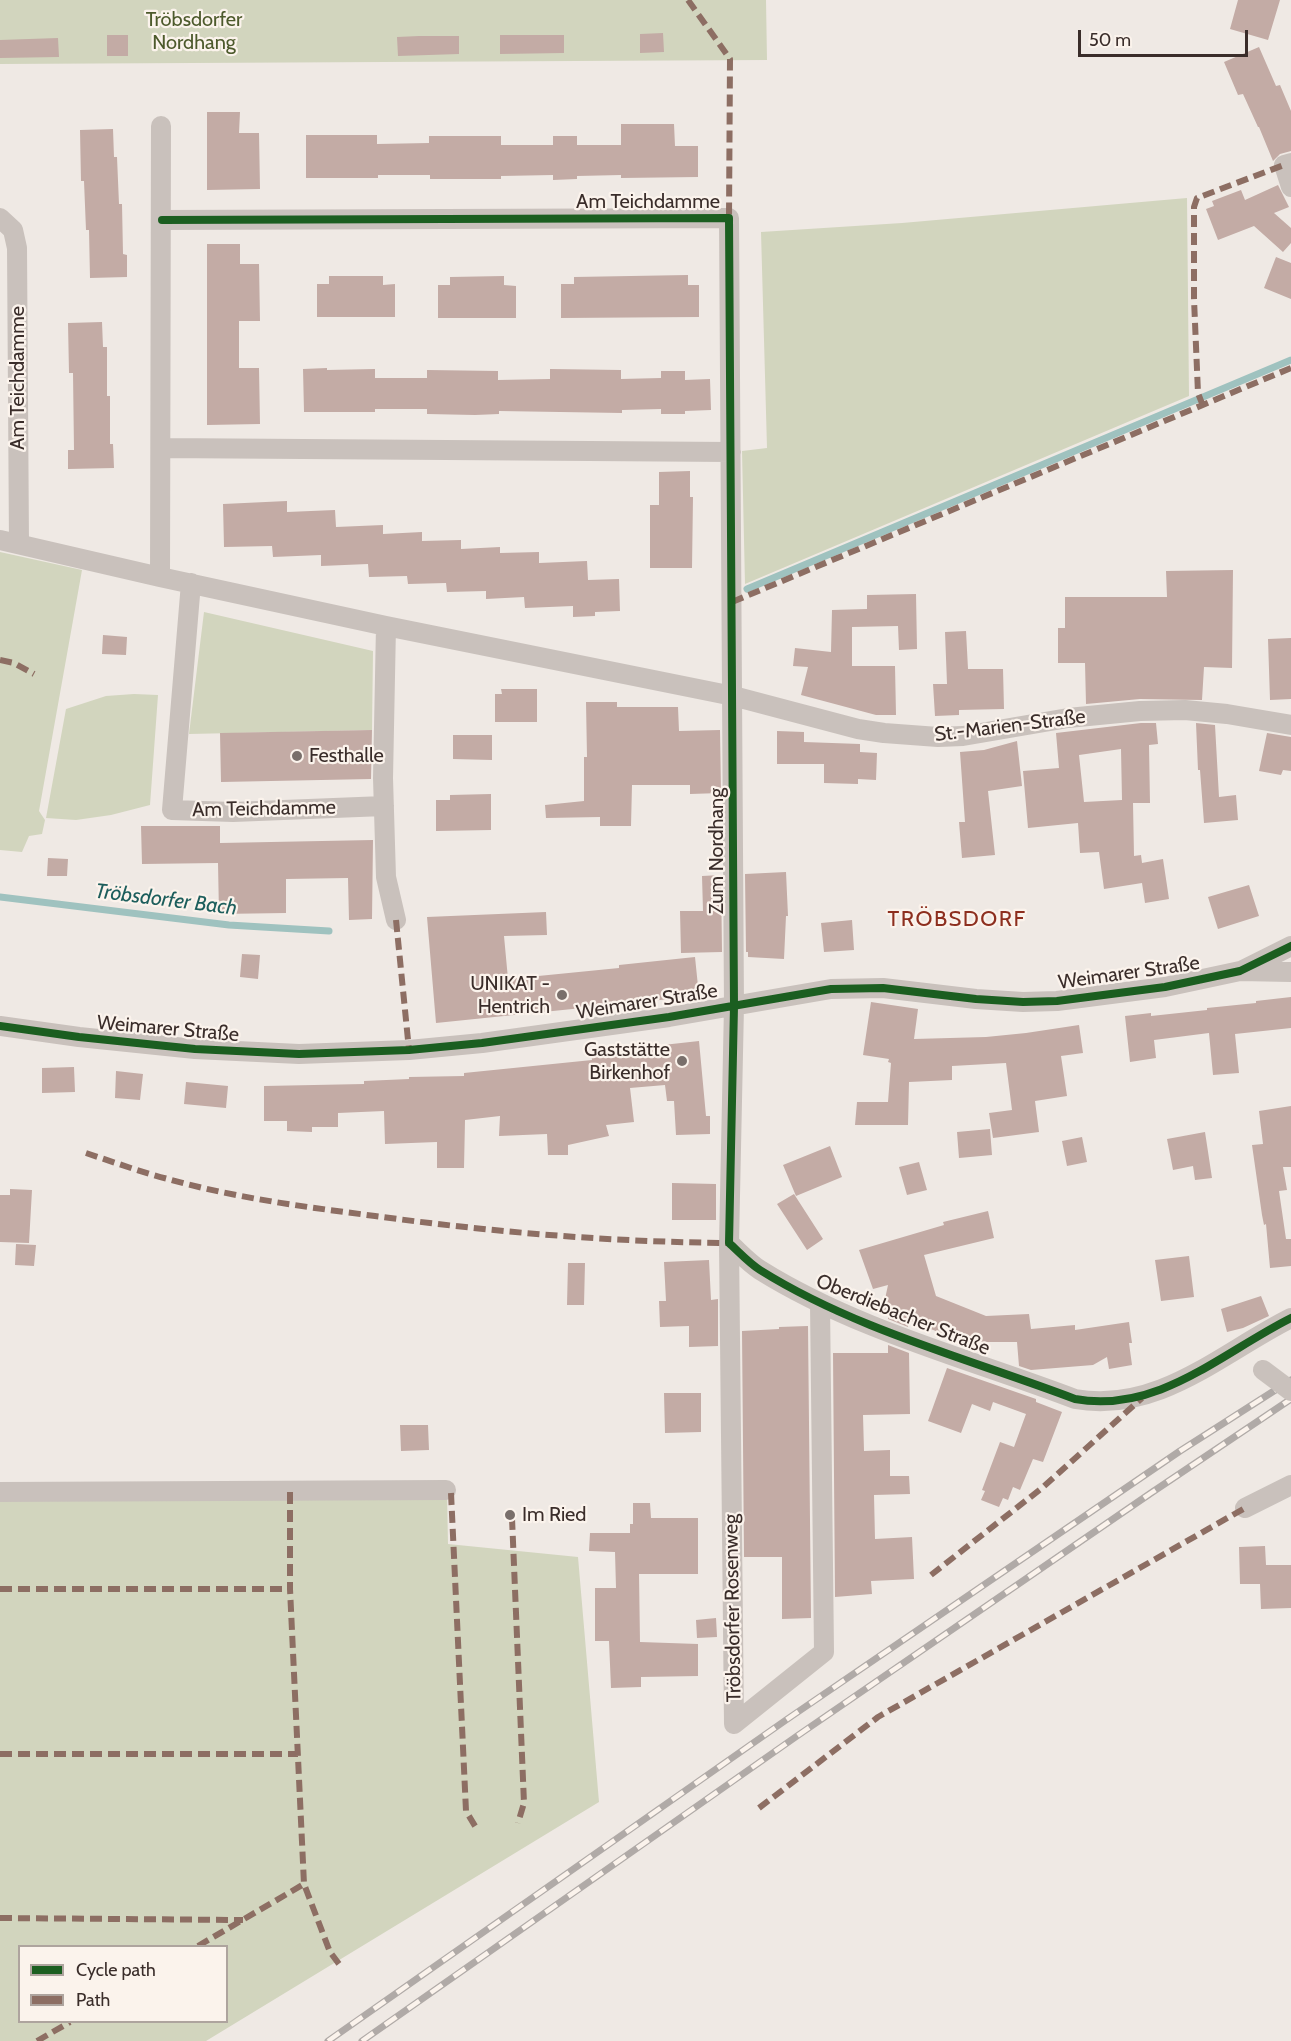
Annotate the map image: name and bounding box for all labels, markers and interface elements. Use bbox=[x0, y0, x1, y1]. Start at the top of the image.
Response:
park label: Tröbsdorfer Nordhang bbox=[146, 8, 242, 55]
scale bar bbox=[1081, 18, 1250, 56]
text: 50 m bbox=[1089, 29, 1131, 51]
street label: Am Teichdamme bbox=[576, 190, 720, 214]
street label: Am Teichdamme bbox=[6, 306, 30, 450]
street label: St.-Marien-Straße bbox=[933, 705, 1087, 747]
place label: Festhalle bbox=[309, 744, 384, 768]
marker: Festhalle bbox=[290, 749, 304, 763]
street label: Zum Nordhang bbox=[705, 788, 729, 914]
street label: Am Teichdamme bbox=[192, 796, 336, 822]
water label: Tröbsdorfer Bach bbox=[94, 879, 238, 921]
district label: TRÖBSDORF bbox=[887, 907, 1027, 933]
street label: Weimarer Straße bbox=[1057, 951, 1201, 995]
place label: UNIKAT - Hentrich bbox=[470, 972, 550, 1019]
street label: Weimarer Straße bbox=[575, 979, 719, 1025]
marker: UNIKAT - Hentrich bbox=[555, 988, 569, 1002]
street label: Weimarer Straße bbox=[96, 1011, 240, 1047]
place label: Gaststätte Birkenhof bbox=[584, 1038, 670, 1085]
marker: Gaststätte Birkenhof bbox=[675, 1054, 689, 1068]
street label: Oberdiebacher Straße bbox=[812, 1269, 994, 1361]
place label: Im Ried bbox=[522, 1503, 586, 1527]
marker: Im Ried bbox=[503, 1508, 517, 1522]
street label: Tröbsdorfer Rosenweg bbox=[719, 1514, 747, 1702]
legend bbox=[18, 1945, 228, 2023]
text: Cycle path bbox=[76, 1959, 156, 1981]
text: Path bbox=[76, 1989, 110, 2011]

